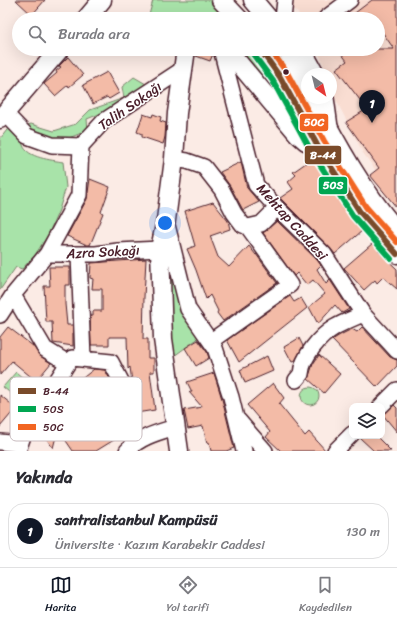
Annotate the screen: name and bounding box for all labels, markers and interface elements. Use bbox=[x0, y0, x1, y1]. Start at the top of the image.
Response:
search box bbox=[12, 12, 385, 56]
text: Burada ara bbox=[58, 21, 130, 47]
icon: search bbox=[26, 23, 48, 45]
unlabelled marker bbox=[281, 67, 291, 77]
north arrow bbox=[301, 68, 337, 104]
street label: Talih Sokağı bbox=[93, 75, 167, 137]
pin: 1 bbox=[359, 90, 385, 123]
line badge: 50C bbox=[299, 113, 329, 132]
text: 50C bbox=[304, 113, 324, 132]
line badge: B-44 bbox=[304, 145, 342, 165]
text: B-44 bbox=[310, 146, 336, 165]
line badge: 50S bbox=[318, 176, 348, 195]
text: 50S bbox=[323, 176, 343, 195]
street label: Mehtap Caddesi bbox=[250, 177, 335, 267]
your location bbox=[155, 213, 175, 233]
street label: Azra Sokağı bbox=[65, 238, 141, 266]
legend bbox=[10, 377, 142, 441]
text: B-44 bbox=[43, 382, 69, 401]
text: 50S bbox=[43, 400, 64, 419]
map controls bbox=[349, 403, 385, 439]
button: layers bbox=[349, 403, 385, 439]
text: 50C bbox=[43, 418, 64, 437]
text: Yakında bbox=[16, 462, 72, 492]
text: santralistanbul Kampüsü bbox=[55, 507, 217, 533]
text: 1 bbox=[27, 520, 33, 543]
text: 130 m bbox=[346, 520, 380, 543]
text: Üniversite · Kazım Karabekir Caddesi bbox=[55, 533, 265, 556]
tab: Harita bbox=[45, 574, 76, 617]
tab: Yol tarifi bbox=[166, 574, 209, 617]
tab: Kaydedilen bbox=[299, 574, 352, 617]

